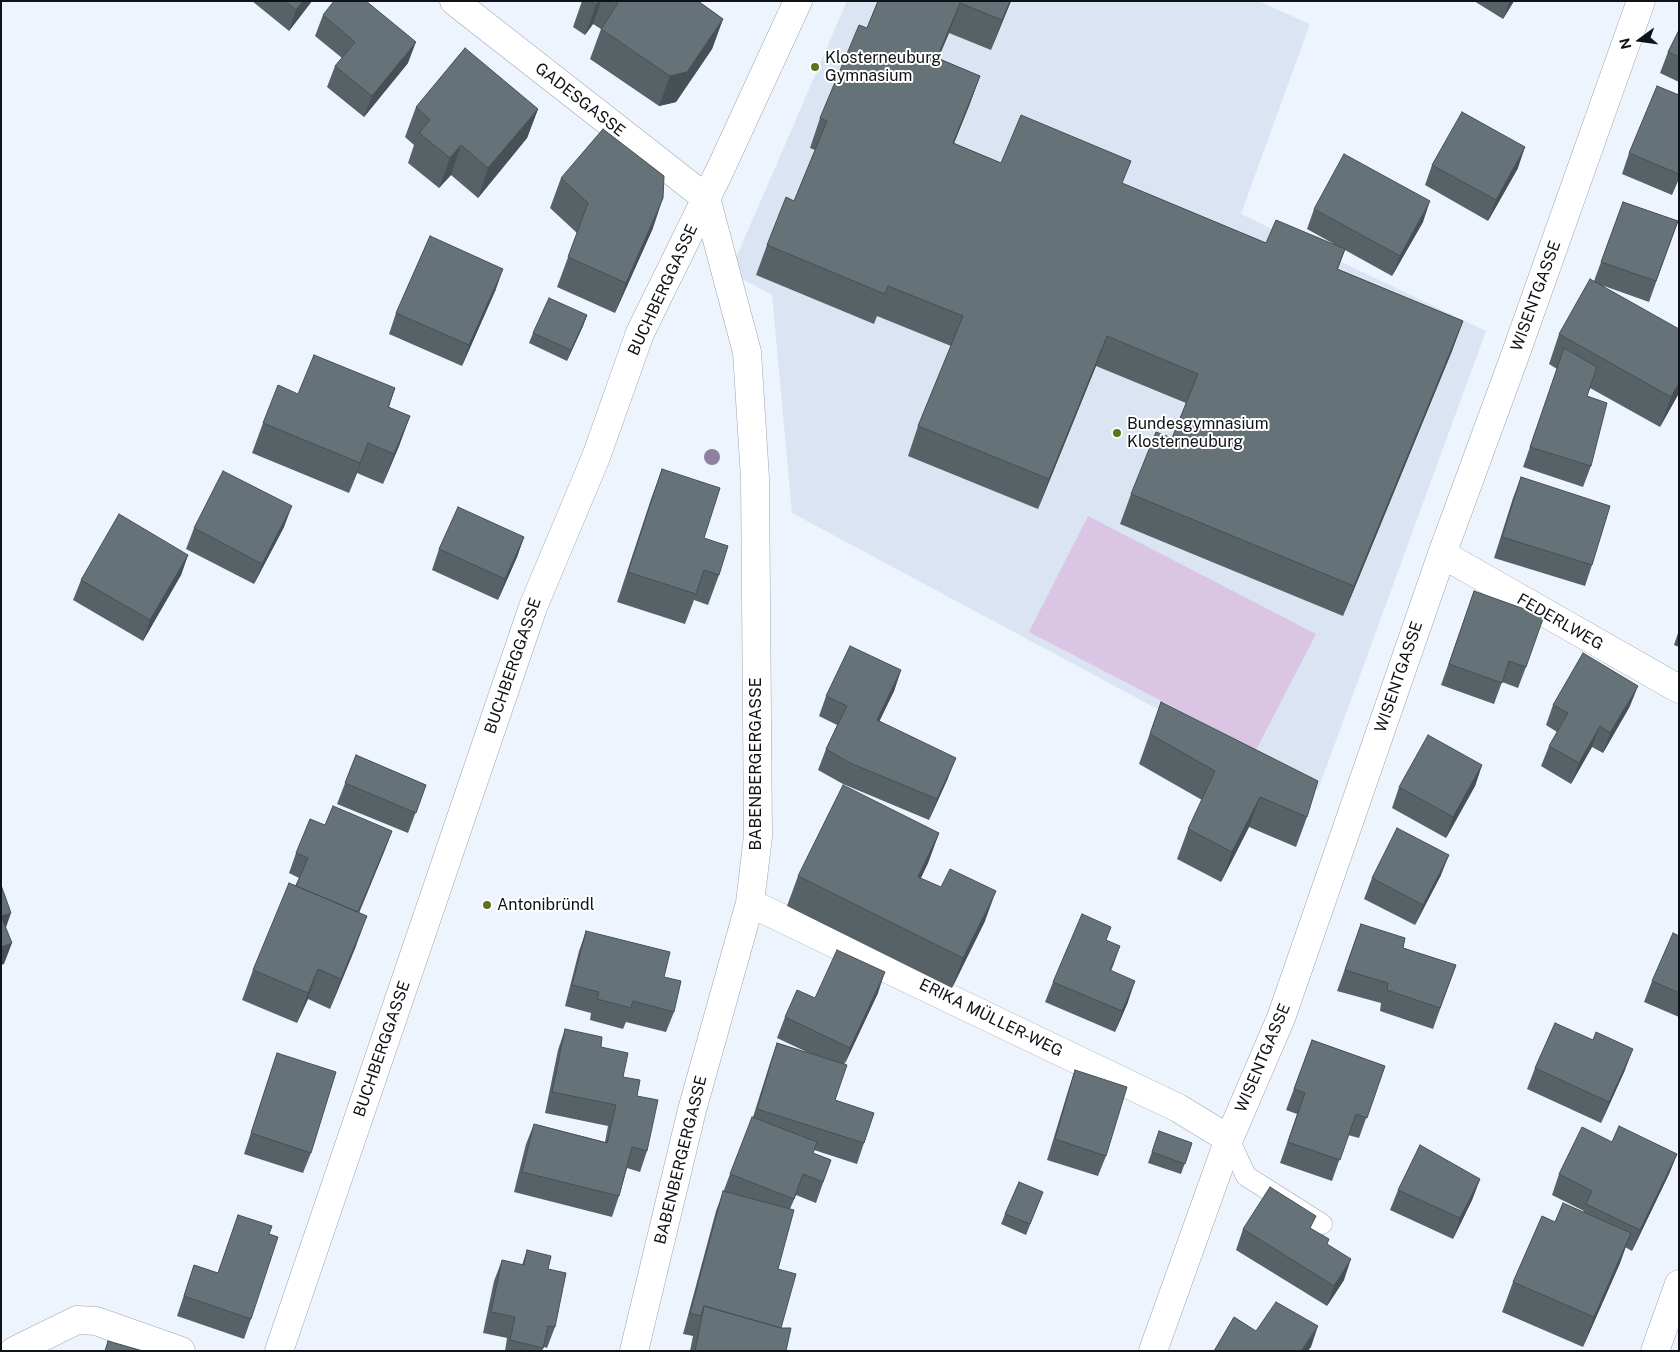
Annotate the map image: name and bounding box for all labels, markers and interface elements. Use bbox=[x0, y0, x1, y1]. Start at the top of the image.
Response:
north arrow bbox=[1615, 15, 1665, 65]
text: N bbox=[1616, 36, 1635, 51]
place label: Klosterneuburg Gymnasium bbox=[825, 48, 941, 86]
street label: GADESGASSE bbox=[531, 59, 629, 141]
marker: Klosterneuburg Gymnasium bbox=[809, 61, 821, 73]
street label: BUCHBERGGASSE bbox=[624, 221, 702, 359]
street label: WISENTGASSE bbox=[1507, 238, 1565, 354]
place label: Bundesgymnasium Klosterneuburg bbox=[1127, 414, 1269, 452]
marker: Bundesgymnasium Klosterneuburg bbox=[1111, 427, 1123, 439]
street label: FEDERLWEG bbox=[1513, 590, 1607, 654]
street label: BUCHBERGGASSE bbox=[481, 595, 545, 737]
street label: WISENTGASSE bbox=[1371, 619, 1427, 735]
street label: BABENBERGERGASSE bbox=[746, 677, 766, 851]
place label: Antonibründl bbox=[497, 895, 595, 915]
marker: Antonibründl bbox=[481, 899, 493, 911]
street label: ERIKA MÜLLER-WEG bbox=[916, 975, 1066, 1061]
street label: BUCHBERGGASSE bbox=[350, 978, 414, 1120]
street label: WISENTGASSE bbox=[1231, 1001, 1295, 1115]
street label: BABENBERGERGASSE bbox=[651, 1074, 711, 1246]

